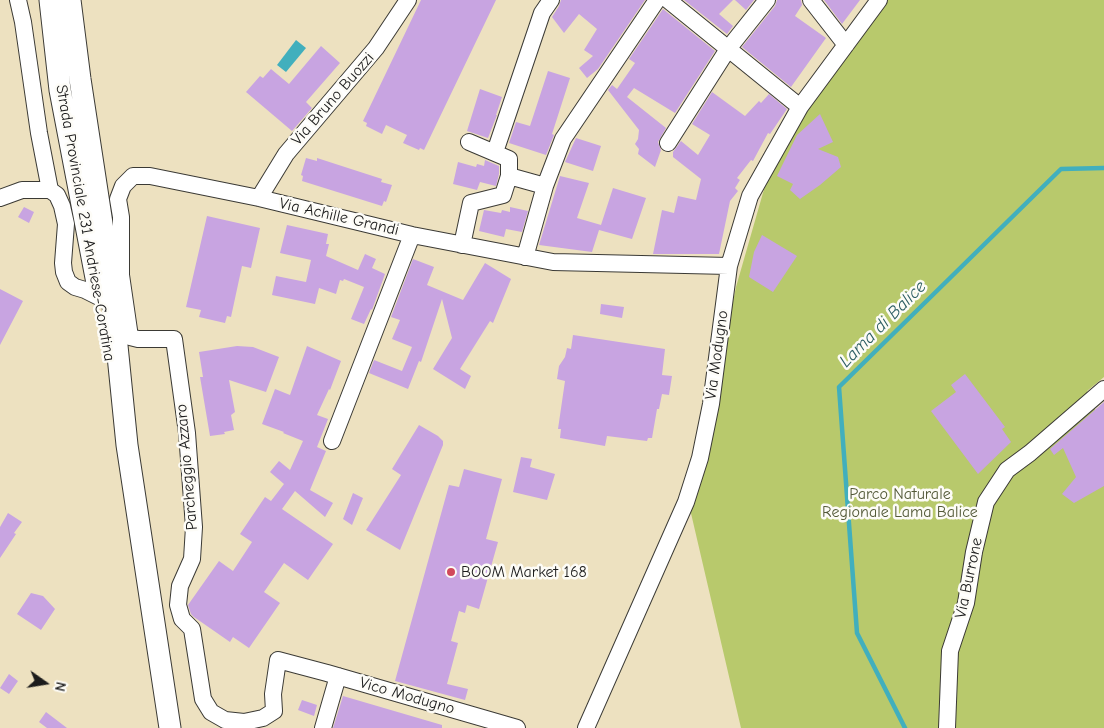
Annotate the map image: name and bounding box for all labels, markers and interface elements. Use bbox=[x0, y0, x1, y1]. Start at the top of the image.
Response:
street label: Via Bruno Buozzi bbox=[288, 49, 378, 149]
street label: Strada Provinciale 231 Andriese-Coratina bbox=[51, 83, 119, 363]
street label: Via Achille Grandi bbox=[277, 194, 401, 240]
water label: Lama di Balice bbox=[835, 276, 931, 372]
street label: Via Modugno bbox=[701, 309, 733, 401]
street label: Parcheggio Azzaro bbox=[172, 403, 202, 531]
park label: Parco Naturale Regionale Lama Balice bbox=[822, 484, 978, 522]
street label: Via Burrone bbox=[951, 536, 987, 620]
place label: BOOM Market 168 bbox=[461, 562, 587, 582]
marker: BOOM Market 168 bbox=[445, 566, 457, 578]
north arrow bbox=[20, 658, 70, 708]
street label: Vico Modugno bbox=[357, 673, 457, 719]
text: N bbox=[51, 680, 69, 693]

